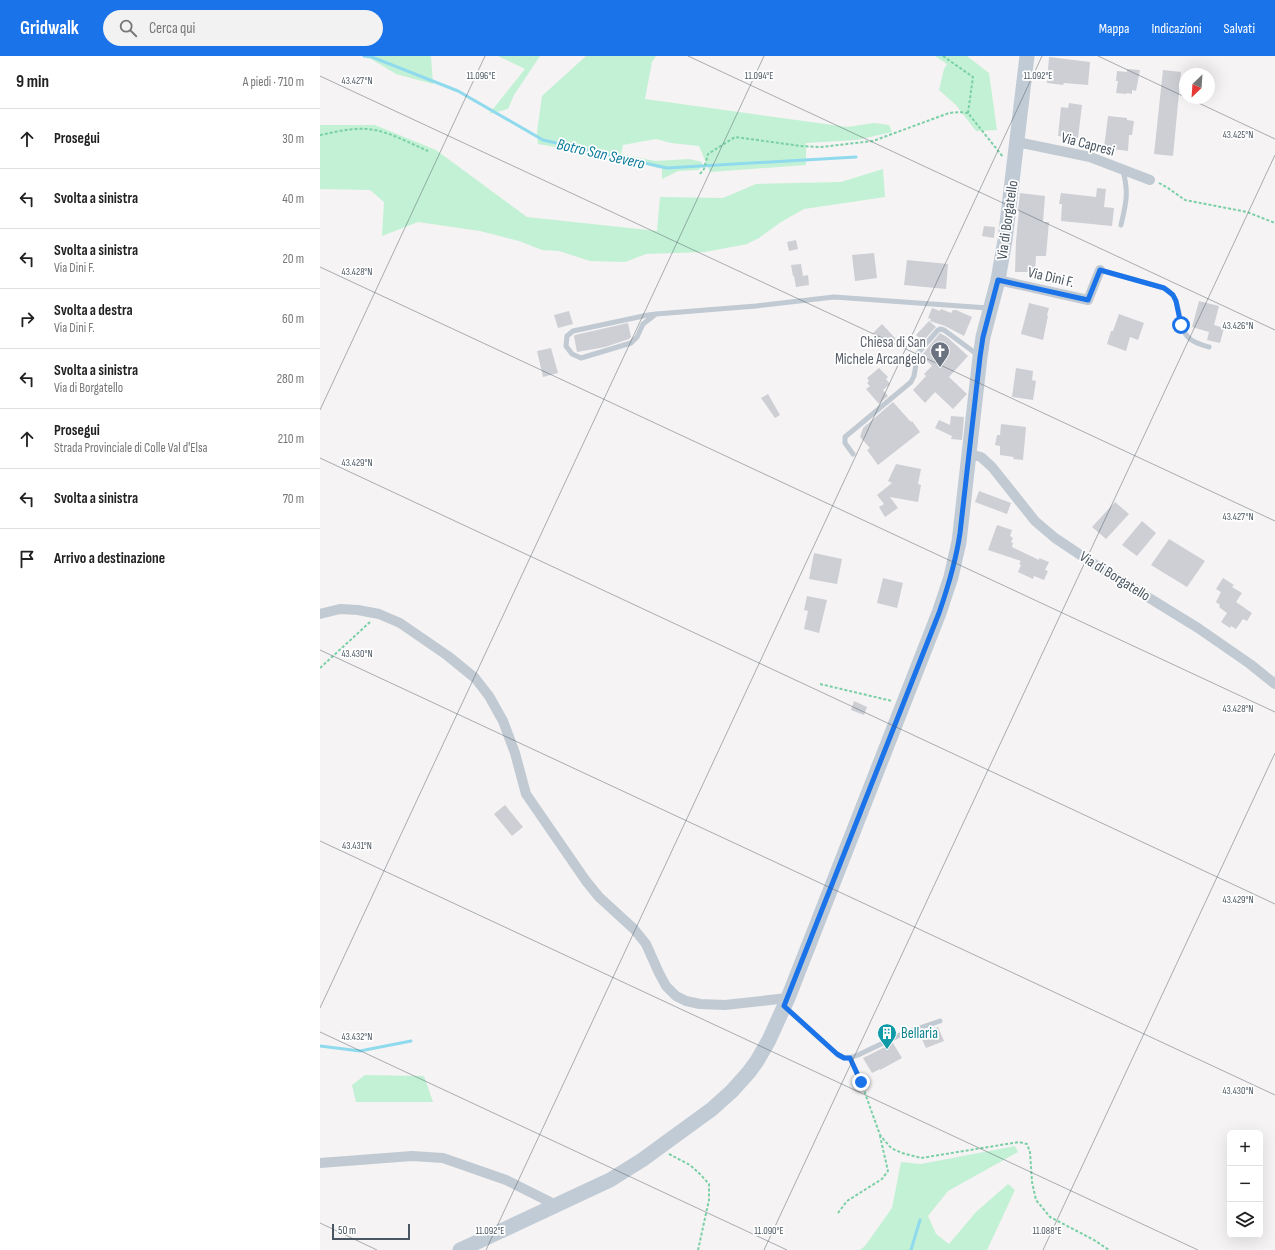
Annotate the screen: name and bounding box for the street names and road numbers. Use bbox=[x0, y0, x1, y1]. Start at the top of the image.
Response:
street label: Via Capresi bbox=[1059, 128, 1117, 161]
street label: Via di Borgatello bbox=[993, 179, 1022, 261]
street label: Via Dini F. bbox=[1026, 263, 1076, 292]
street label: Via di Borgatello bbox=[1076, 547, 1154, 606]

